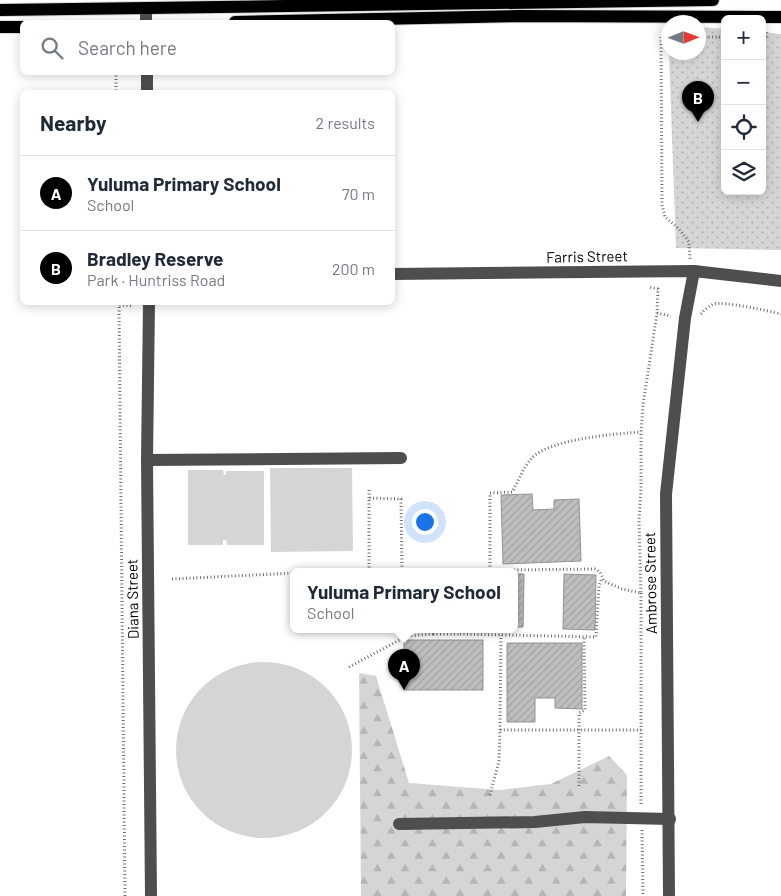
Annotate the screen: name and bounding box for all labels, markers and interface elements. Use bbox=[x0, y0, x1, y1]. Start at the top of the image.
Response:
north arrow bbox=[661, 15, 706, 60]
map controls bbox=[721, 15, 766, 195]
button: + bbox=[721, 15, 766, 60]
search box bbox=[20, 20, 395, 75]
icon: search bbox=[38, 34, 66, 62]
text: Search here bbox=[78, 36, 177, 59]
button: − bbox=[721, 60, 766, 105]
pin: B bbox=[682, 81, 714, 122]
button: locate bbox=[721, 105, 766, 150]
text: Nearby bbox=[40, 110, 106, 135]
text: 2 results bbox=[316, 113, 375, 132]
button: layers bbox=[721, 150, 766, 195]
text: Yuluma Primary School bbox=[87, 172, 281, 195]
text: A bbox=[51, 184, 61, 203]
text: 70 m bbox=[342, 184, 375, 203]
text: School bbox=[87, 195, 134, 214]
street label: Farris Street bbox=[546, 246, 628, 266]
text: Bradley Reserve bbox=[87, 247, 223, 270]
text: B bbox=[51, 259, 61, 278]
text: 200 m bbox=[332, 259, 375, 278]
text: Park · Huntriss Road bbox=[87, 270, 225, 289]
your location bbox=[412, 509, 438, 535]
street label: Ambrose Street bbox=[640, 532, 660, 634]
street label: Diana Street bbox=[122, 559, 142, 639]
popup bbox=[290, 568, 518, 633]
text: Yuluma Primary School bbox=[307, 580, 501, 603]
text: School bbox=[307, 603, 354, 622]
pin: A bbox=[388, 649, 420, 690]

